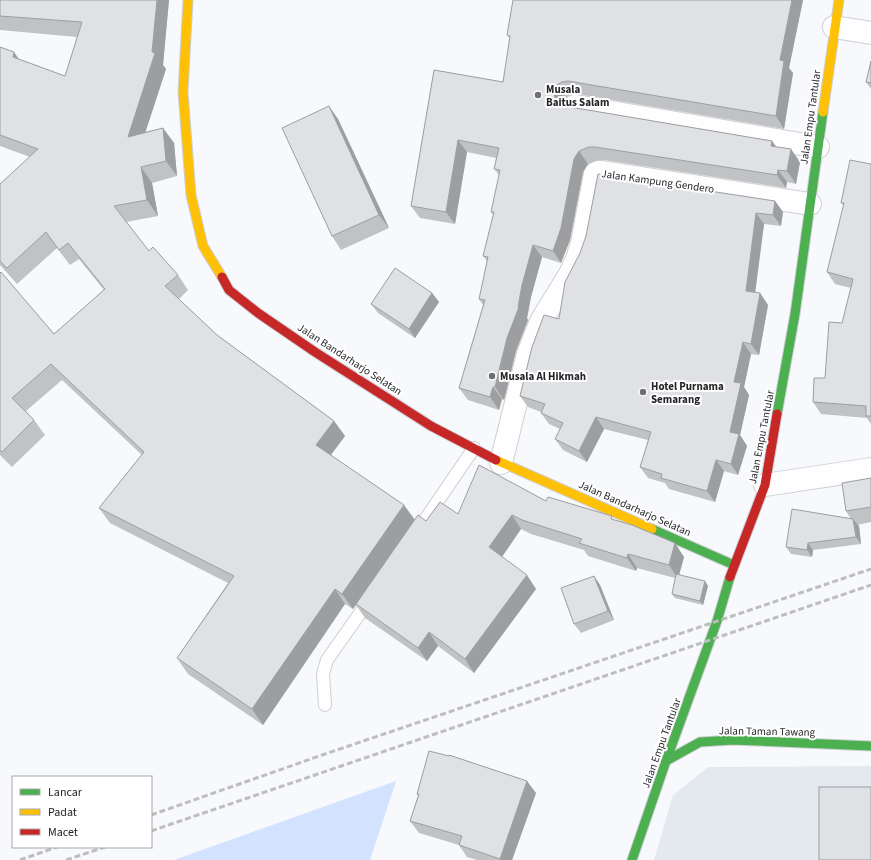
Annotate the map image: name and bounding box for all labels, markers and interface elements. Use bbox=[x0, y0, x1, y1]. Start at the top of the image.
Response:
street label: Jalan Empu Tantular bbox=[796, 69, 825, 165]
place label: Musala Baitus Salam bbox=[546, 82, 609, 110]
marker: Musala Baitus Salam bbox=[533, 90, 543, 100]
street label: Jalan Kampung Gendero bbox=[601, 166, 715, 197]
street label: Jalan Bandarharjo Selatan bbox=[295, 320, 405, 399]
place label: Musala Al Hikmah bbox=[500, 369, 586, 384]
marker: Musala Al Hikmah bbox=[487, 371, 497, 381]
place label: Hotel Purnama Semarang bbox=[651, 379, 724, 407]
marker: Hotel Purnama Semarang bbox=[638, 387, 648, 397]
street label: Jalan Empu Tantular bbox=[745, 389, 778, 485]
street label: Jalan Bandarharjo Selatan bbox=[576, 477, 693, 540]
street label: Jalan Empu Tantular bbox=[638, 696, 685, 790]
street label: Jalan Taman Tawang bbox=[719, 723, 816, 740]
legend bbox=[12, 776, 152, 848]
text: Lancar bbox=[48, 784, 83, 801]
text: Padat bbox=[48, 804, 77, 821]
text: Macet bbox=[48, 824, 78, 841]

